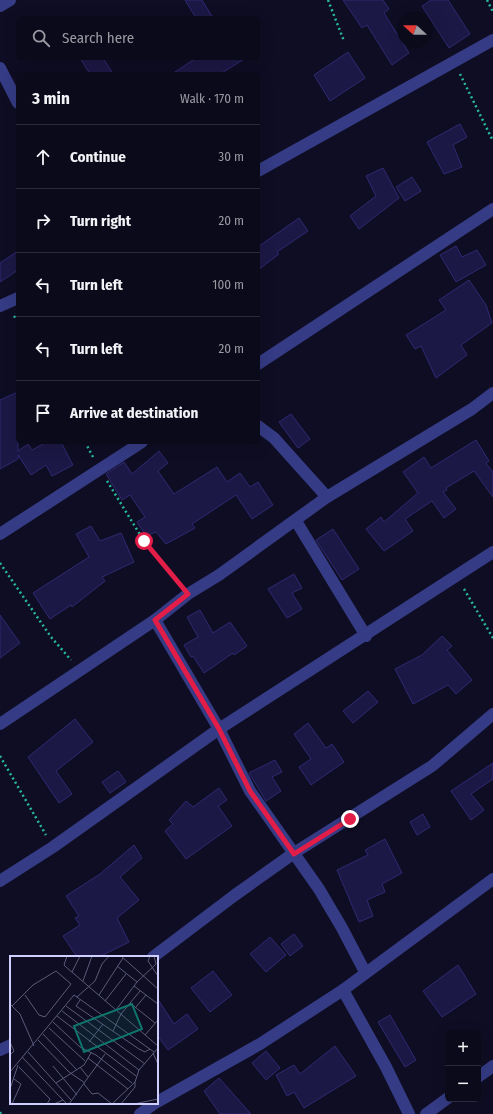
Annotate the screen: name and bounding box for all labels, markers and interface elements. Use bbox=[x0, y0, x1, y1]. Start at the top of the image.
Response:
north arrow bbox=[397, 12, 433, 48]
search box bbox=[16, 16, 260, 60]
icon: search bbox=[30, 27, 52, 49]
text: Search here bbox=[62, 29, 134, 47]
text: 3 min bbox=[32, 88, 70, 109]
text: Walk · 170 m bbox=[180, 91, 244, 106]
icon: ahead bbox=[32, 146, 54, 168]
text: Continue bbox=[70, 148, 126, 166]
text: 30 m bbox=[218, 149, 244, 164]
icon: right bbox=[32, 210, 54, 232]
text: Turn right bbox=[70, 212, 131, 230]
text: 20 m bbox=[218, 213, 244, 228]
icon: left bbox=[32, 274, 54, 296]
text: Turn left bbox=[70, 276, 123, 294]
text: 100 m bbox=[212, 277, 244, 292]
icon: left bbox=[32, 338, 54, 360]
text: Turn left bbox=[70, 340, 123, 358]
text: 20 m bbox=[218, 341, 244, 356]
icon: arrive bbox=[32, 402, 54, 424]
text: Arrive at destination bbox=[70, 404, 198, 422]
route start bbox=[135, 532, 153, 550]
route end bbox=[341, 810, 359, 828]
inset map bbox=[10, 956, 158, 1104]
map controls bbox=[445, 1030, 481, 1102]
button: + bbox=[445, 1030, 481, 1066]
button: − bbox=[445, 1066, 481, 1102]

